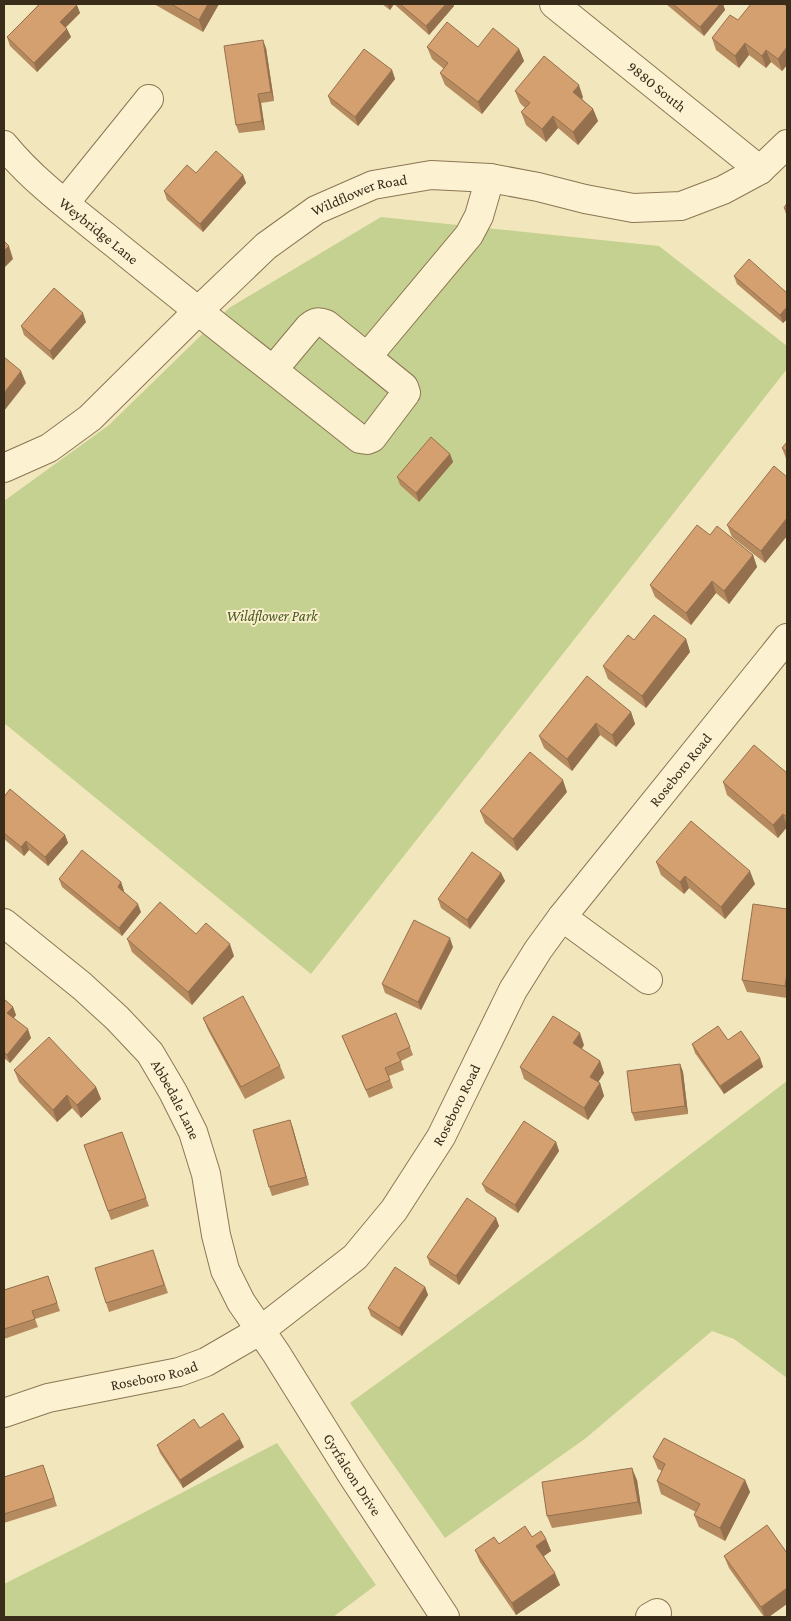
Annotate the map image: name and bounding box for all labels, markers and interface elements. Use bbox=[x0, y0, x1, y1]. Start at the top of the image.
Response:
street label: 9880 South bbox=[624, 58, 689, 115]
street label: Wildflower Road bbox=[309, 171, 408, 219]
street label: Weybridge Lane bbox=[56, 194, 142, 268]
park label: Wildflower Park bbox=[226, 608, 319, 625]
street label: Roseboro Road bbox=[646, 730, 715, 810]
street label: Abbedale Lane bbox=[148, 1057, 203, 1142]
street label: Roseboro Road bbox=[429, 1061, 483, 1149]
street label: Roseboro Road bbox=[109, 1358, 200, 1393]
street label: Gyrfalcon Drive bbox=[320, 1431, 385, 1519]

